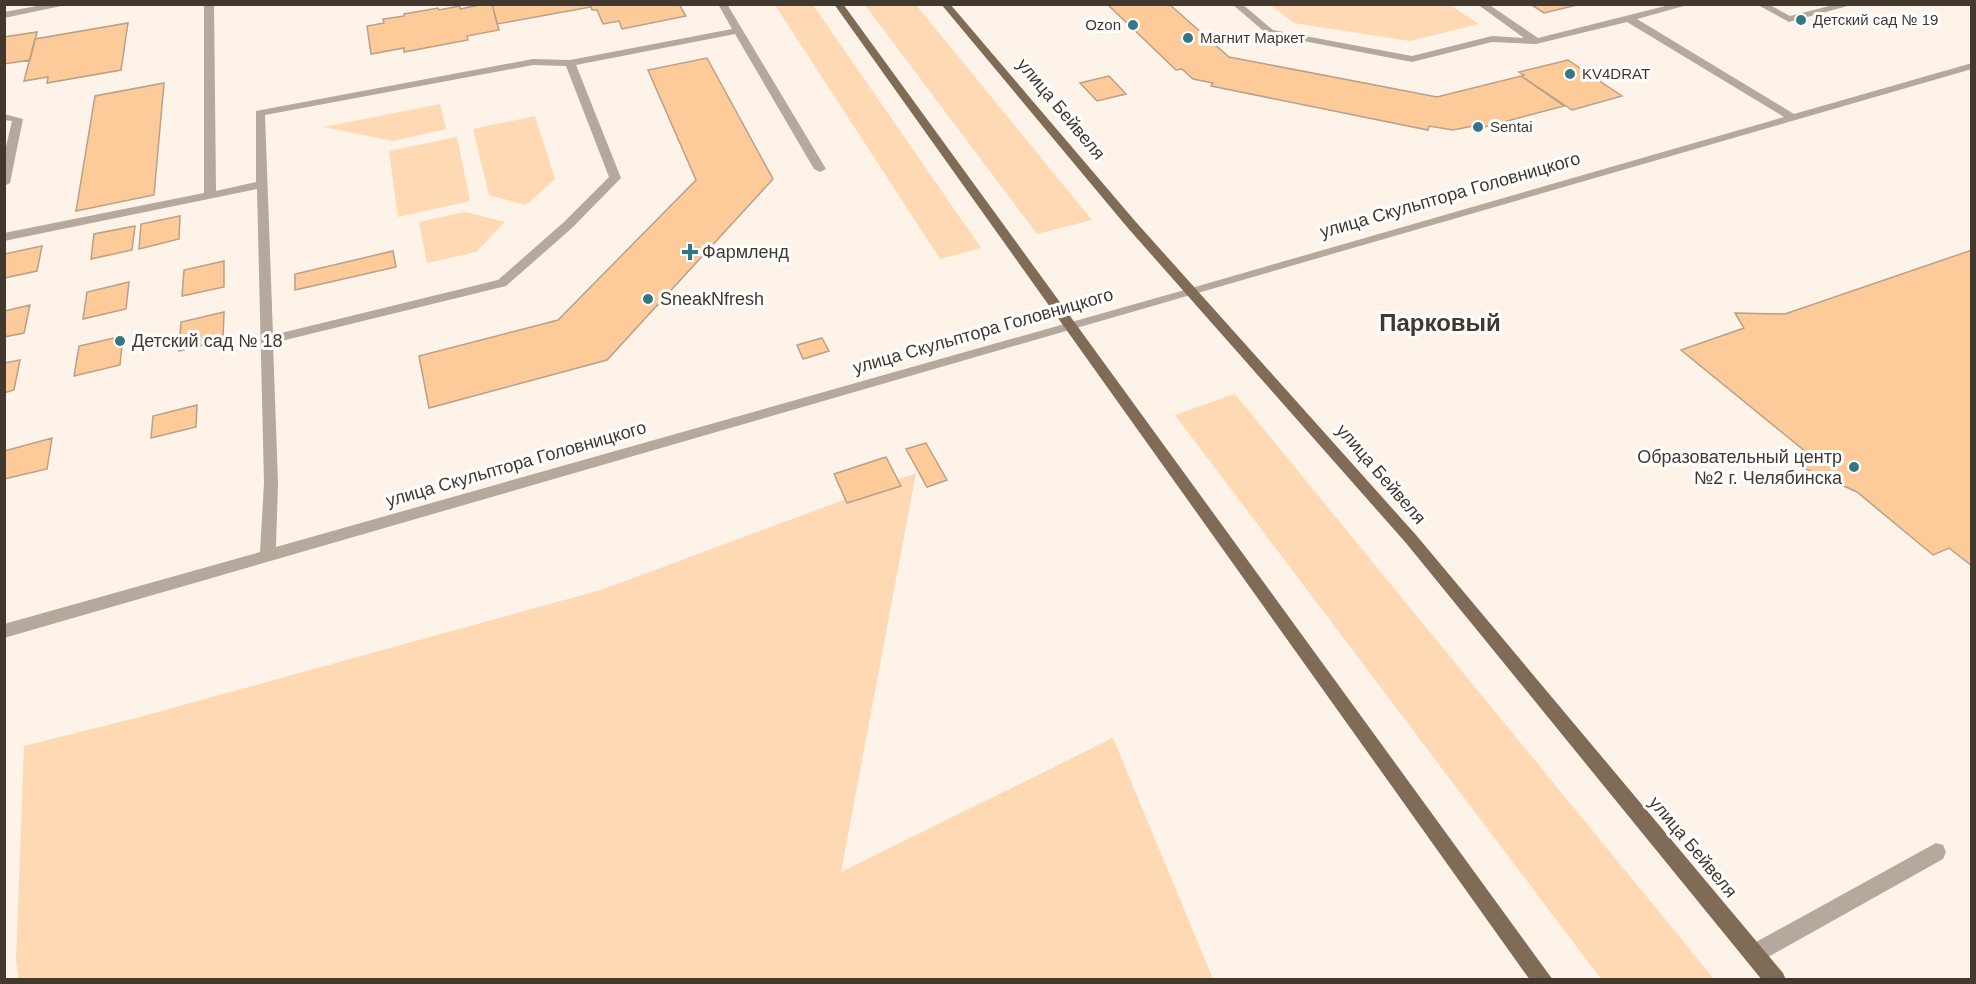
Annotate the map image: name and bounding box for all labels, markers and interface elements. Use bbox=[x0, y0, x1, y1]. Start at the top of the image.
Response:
place label: Детский сад № 19 bbox=[1813, 11, 1938, 28]
marker: Детский сад № 19 bbox=[1794, 13, 1808, 27]
place label: Ozon bbox=[1085, 16, 1121, 33]
marker: Ozon bbox=[1126, 18, 1140, 32]
place label: Магнит Маркет bbox=[1200, 29, 1305, 46]
marker: Магнит Маркет bbox=[1181, 31, 1195, 45]
street label: улица Бейвеля bbox=[1013, 55, 1109, 163]
place label: KV4DRAT bbox=[1582, 65, 1650, 82]
marker: KV4DRAT bbox=[1563, 67, 1577, 81]
place label: Sentai bbox=[1490, 118, 1533, 135]
marker: Sentai bbox=[1471, 120, 1485, 134]
street label: улица Скульптора Головницкого bbox=[1318, 148, 1582, 242]
place label: Фармленд bbox=[702, 242, 790, 262]
marker: Фармленд bbox=[683, 245, 697, 259]
street label: улица Скульптора Головницкого bbox=[851, 284, 1115, 378]
place label: SneakNfresh bbox=[660, 289, 764, 309]
marker: SneakNfresh bbox=[641, 292, 655, 306]
district label: Парковый bbox=[1379, 309, 1501, 336]
place label: Детский сад № 18 bbox=[132, 331, 282, 351]
marker: Детский сад № 18 bbox=[113, 334, 127, 348]
street label: улица Скульптора Головницкого bbox=[384, 417, 648, 511]
street label: улица Бейвеля bbox=[1332, 420, 1430, 528]
place label: Образовательный центр №2 г. Челябинска bbox=[1637, 447, 1843, 488]
marker: Образовательный центр №2 г. Челябинска bbox=[1847, 460, 1861, 474]
street label: улица Бейвеля bbox=[1645, 793, 1741, 901]

